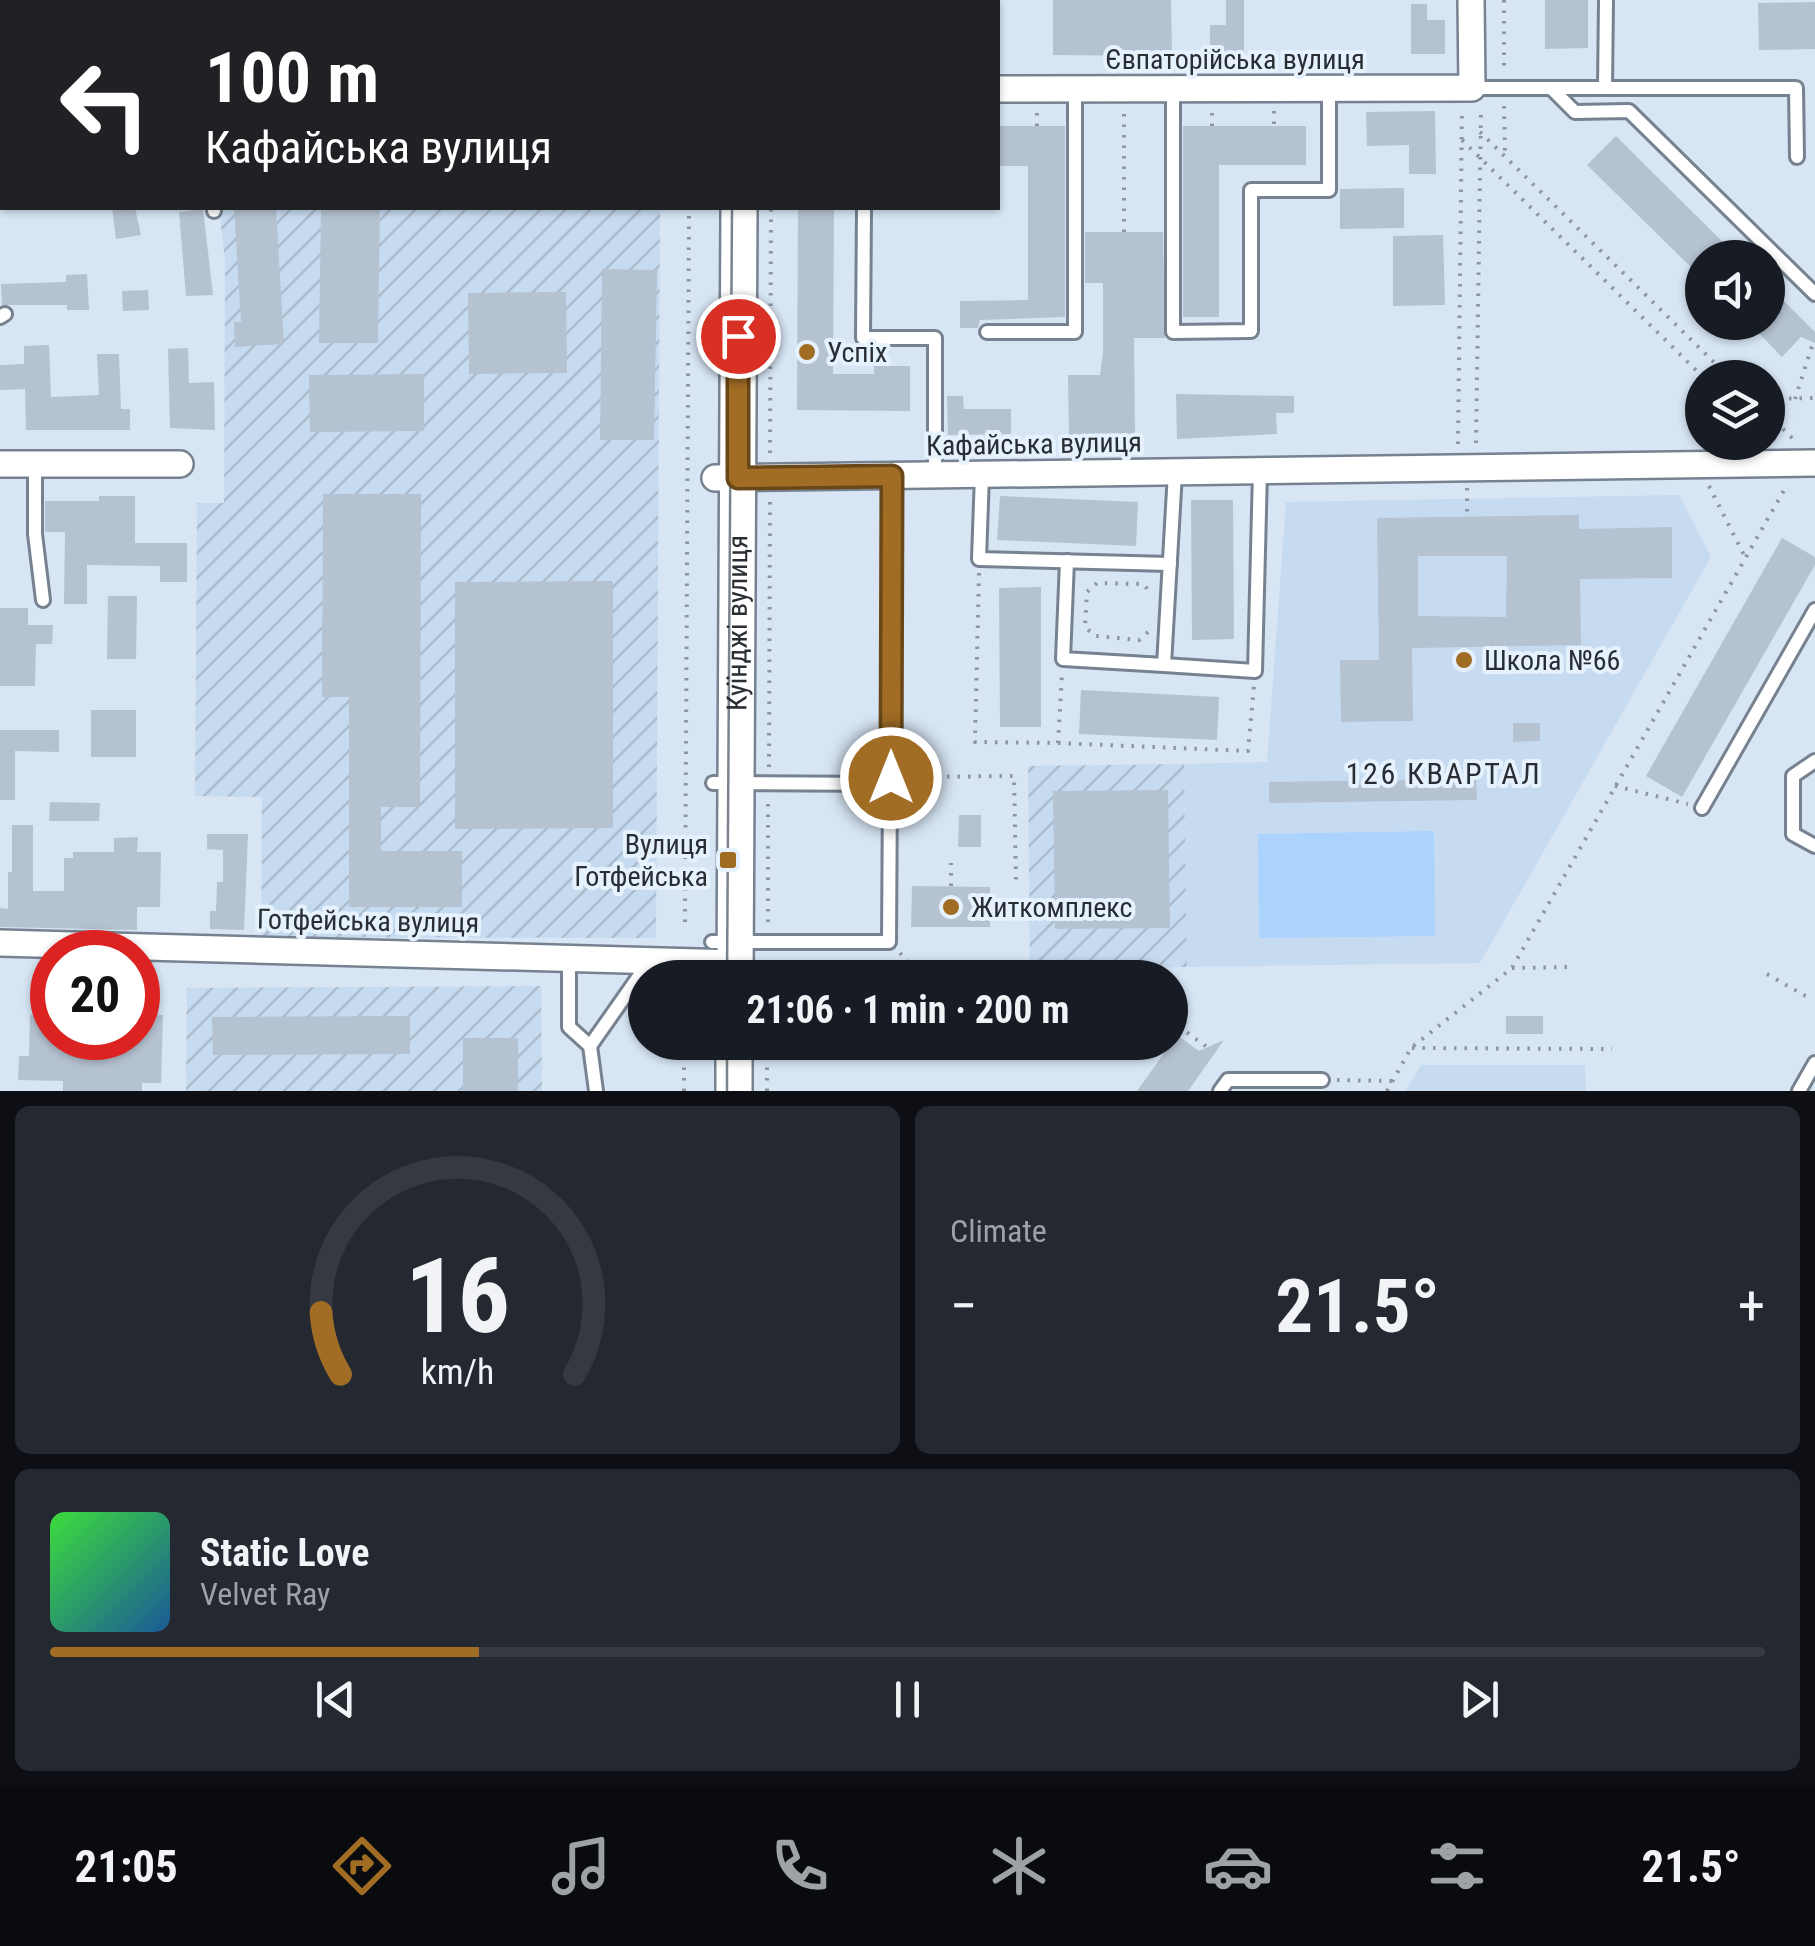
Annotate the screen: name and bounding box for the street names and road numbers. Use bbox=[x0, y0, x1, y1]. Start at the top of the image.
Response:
street label: Євпаторійська вулиця bbox=[1105, 43, 1365, 76]
street label: Кафайська вулиця bbox=[926, 426, 1142, 462]
street label: Куїнджі вулиця bbox=[720, 535, 754, 711]
street label: Готфейська вулиця bbox=[257, 903, 479, 939]

